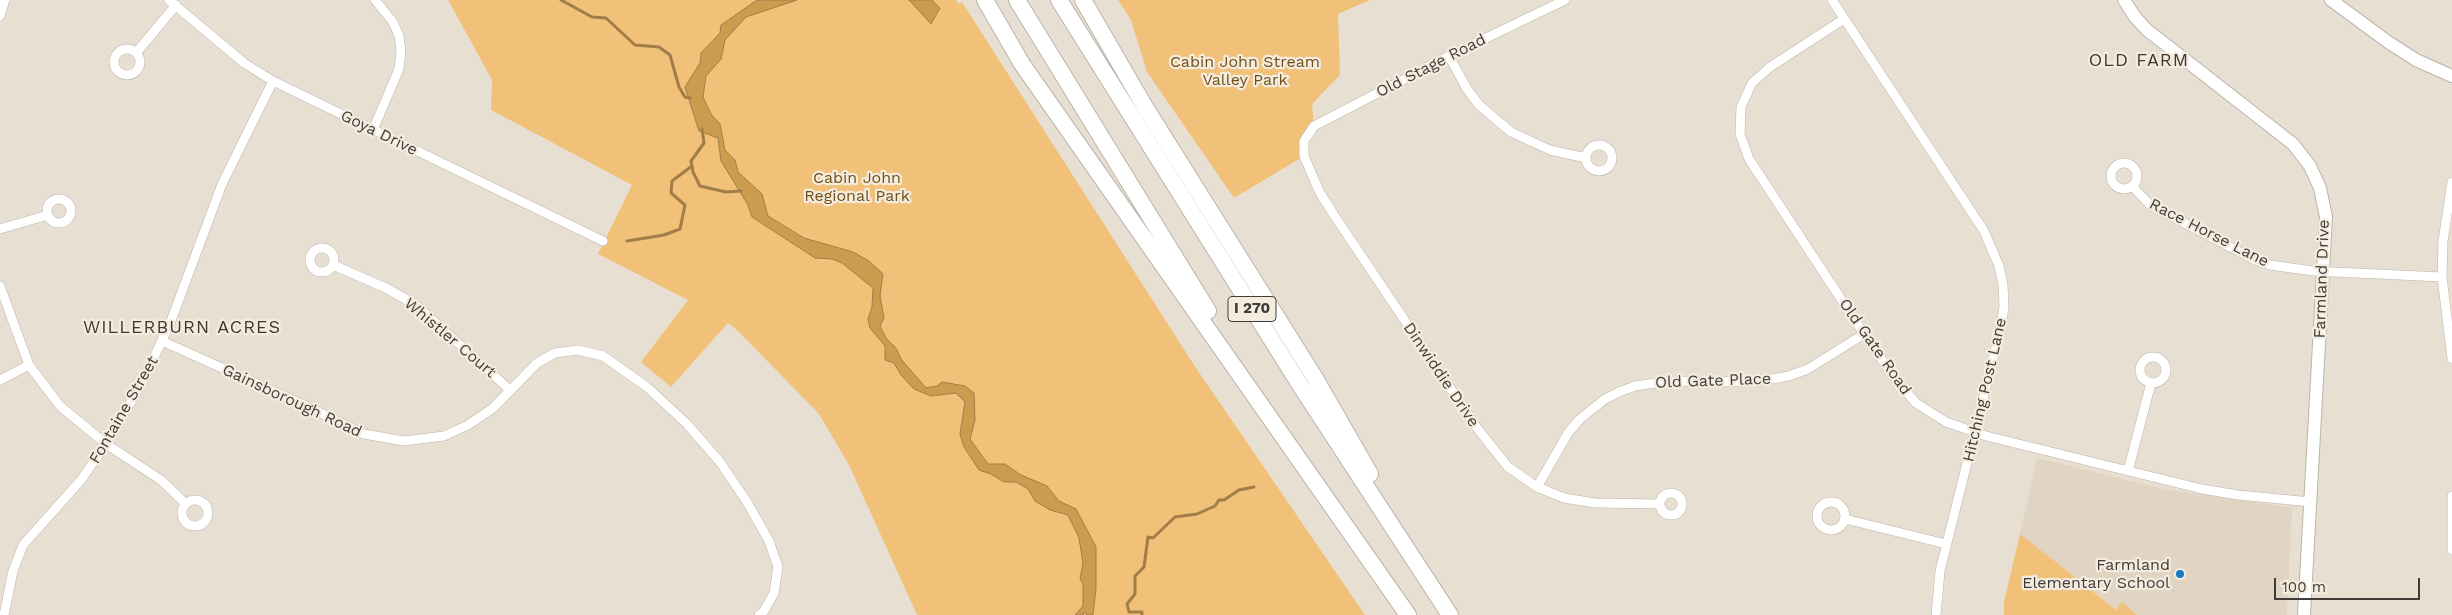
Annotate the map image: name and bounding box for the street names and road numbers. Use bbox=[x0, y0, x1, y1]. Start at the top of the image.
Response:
street label: Old Stage Road bbox=[1373, 30, 1489, 102]
street label: Goya Drive bbox=[337, 106, 421, 160]
street label: Race Horse Lane bbox=[2146, 195, 2272, 271]
street label: Farmland Drive bbox=[2310, 219, 2334, 339]
street label: Whistler Court bbox=[400, 294, 500, 382]
street label: Old Gate Road bbox=[1835, 295, 1915, 399]
road number: I 270 bbox=[1228, 296, 1276, 322]
street label: Hitching Post Lane bbox=[1959, 316, 2011, 464]
street label: Dinwiddie Drive bbox=[1399, 319, 1483, 431]
street label: Fontaine Street bbox=[85, 353, 163, 467]
street label: Gainsborough Road bbox=[219, 360, 365, 442]
street label: Old Gate Place bbox=[1655, 369, 1771, 393]

